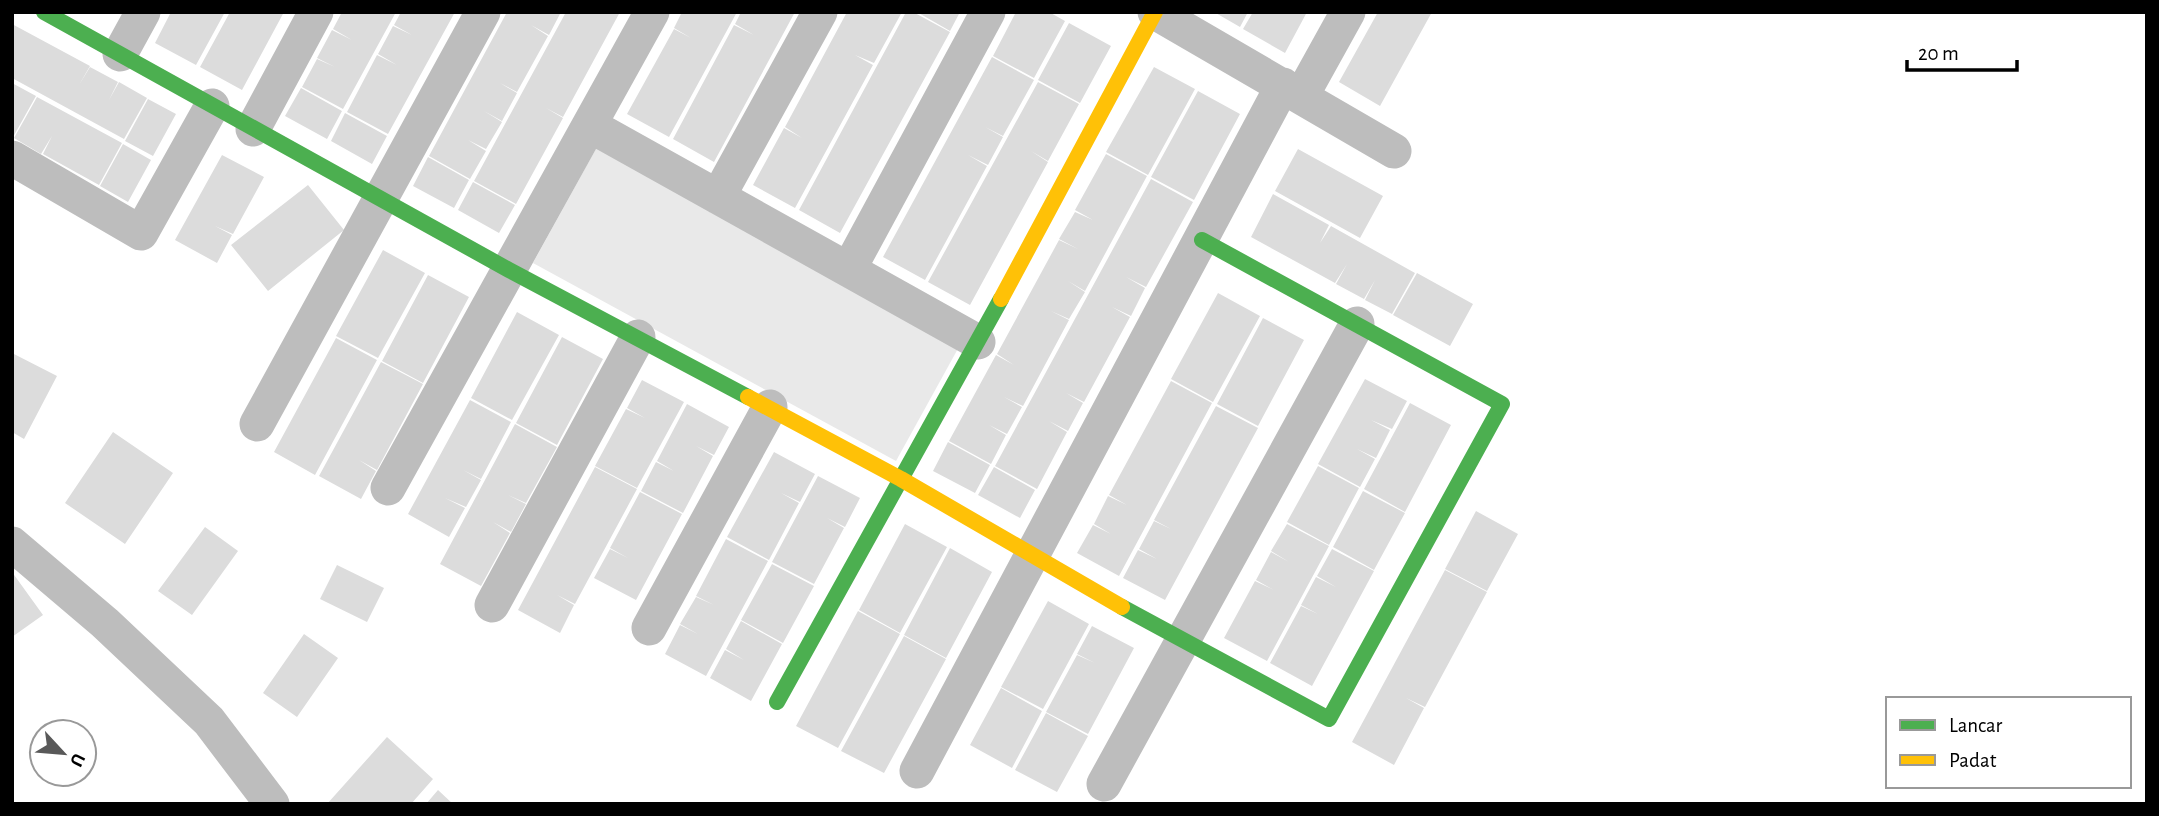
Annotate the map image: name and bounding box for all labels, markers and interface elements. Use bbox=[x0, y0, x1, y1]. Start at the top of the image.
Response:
scale bar bbox=[1907, 28, 2017, 72]
text: 20 m bbox=[1918, 43, 1959, 64]
legend bbox=[1886, 697, 2131, 788]
text: Lancar bbox=[1949, 715, 2002, 736]
north arrow bbox=[28, 718, 98, 788]
text: U bbox=[66, 750, 88, 769]
text: Padat bbox=[1949, 750, 1997, 771]

